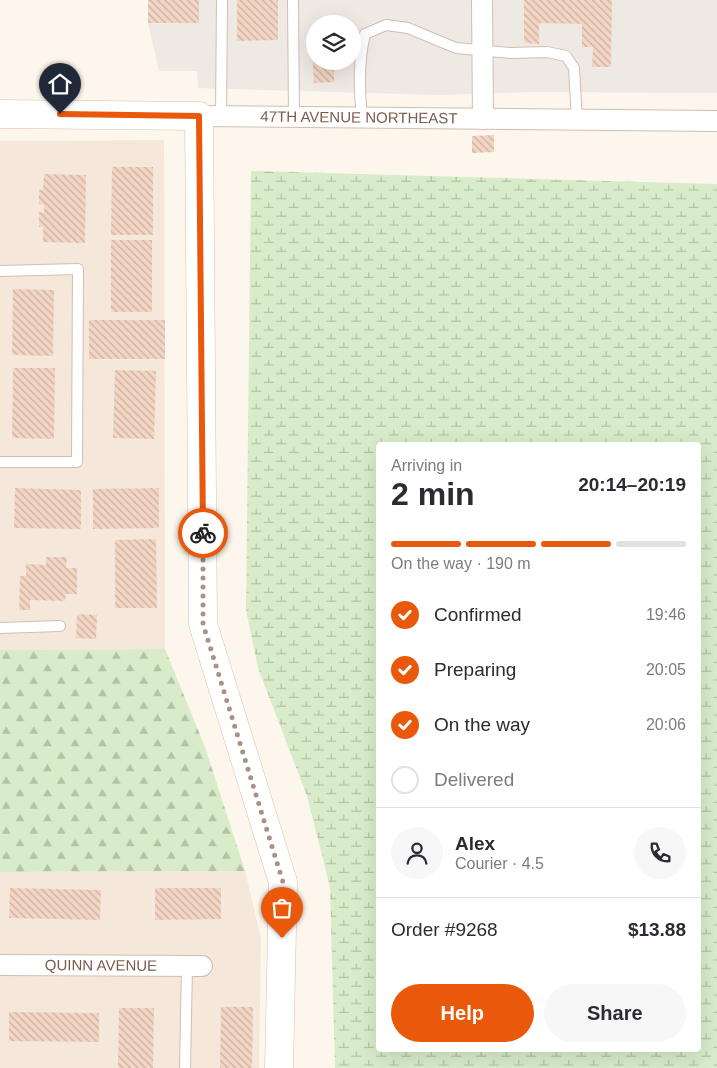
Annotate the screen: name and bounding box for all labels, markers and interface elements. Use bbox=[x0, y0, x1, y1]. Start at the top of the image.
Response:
map controls bbox=[306, 15, 361, 70]
button: layers bbox=[306, 15, 361, 70]
pin bbox=[39, 63, 81, 114]
icon: home bbox=[46, 70, 74, 98]
street label: 47TH AVENUE NORTHEAST bbox=[260, 108, 458, 126]
text: Arriving in bbox=[391, 457, 462, 474]
text: 20:14–20:19 bbox=[578, 474, 686, 495]
text: 2 min bbox=[391, 476, 475, 512]
courier bbox=[178, 508, 228, 558]
icon: bike bbox=[189, 519, 217, 547]
text: On the way · 190 m bbox=[391, 555, 531, 572]
icon: check bbox=[391, 601, 419, 629]
text: Confirmed bbox=[434, 604, 522, 625]
text: 19:46 bbox=[646, 606, 686, 623]
icon: check bbox=[391, 656, 419, 684]
text: Preparing bbox=[434, 659, 516, 680]
text: 20:05 bbox=[646, 661, 686, 678]
icon: check bbox=[391, 711, 419, 739]
text: On the way bbox=[434, 714, 530, 735]
text: 20:06 bbox=[646, 716, 686, 733]
text: Delivered bbox=[434, 769, 514, 790]
button: person bbox=[391, 827, 443, 879]
button: phone bbox=[634, 827, 686, 879]
text: Alex bbox=[455, 833, 495, 854]
text: Courier · 4.5 bbox=[455, 855, 544, 872]
pin bbox=[261, 887, 303, 938]
icon: bag bbox=[268, 894, 296, 922]
text: Order #9268 bbox=[391, 919, 498, 940]
text: $13.88 bbox=[628, 919, 686, 940]
street label: QUINN AVENUE bbox=[45, 956, 157, 974]
button: Help bbox=[391, 984, 534, 1042]
button: Share bbox=[544, 984, 686, 1042]

